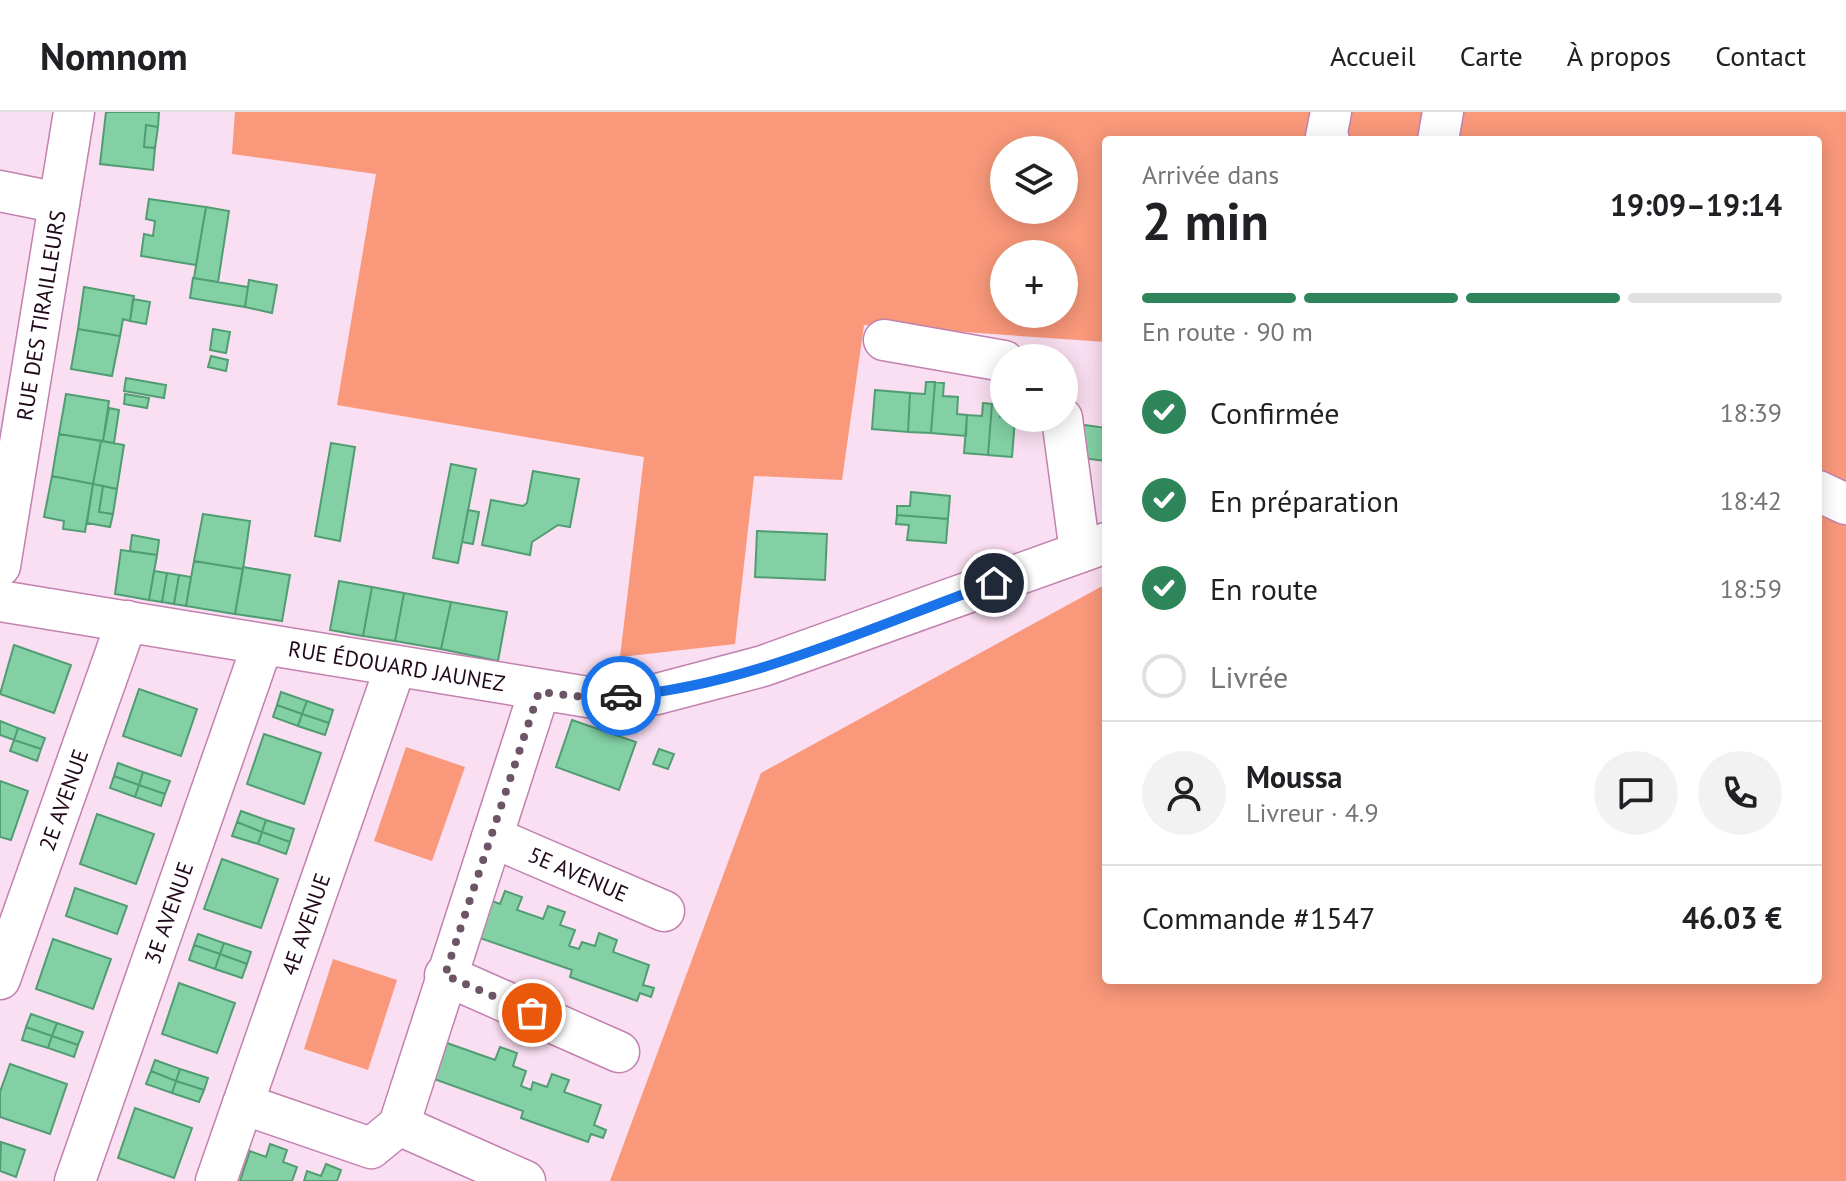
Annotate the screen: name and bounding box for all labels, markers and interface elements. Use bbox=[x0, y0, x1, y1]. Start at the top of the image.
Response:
text: Nomnom bbox=[40, 31, 188, 80]
text: Accueil bbox=[1330, 37, 1416, 74]
text: Carte bbox=[1460, 37, 1523, 74]
text: À propos bbox=[1567, 37, 1671, 74]
text: Contact bbox=[1715, 37, 1806, 74]
map controls bbox=[990, 136, 1078, 432]
button: layers bbox=[990, 136, 1078, 224]
text: Arrivée dans bbox=[1142, 158, 1279, 191]
text: 19:09–19:14 bbox=[1610, 185, 1782, 224]
text: 2 min bbox=[1142, 187, 1269, 254]
street label: RUE DES TIRAILLEURS bbox=[10, 208, 72, 422]
button: + bbox=[990, 240, 1078, 328]
text: En route · 90 m bbox=[1142, 315, 1313, 348]
button: − bbox=[990, 344, 1078, 432]
icon: check bbox=[1142, 390, 1186, 434]
text: Confirmée bbox=[1210, 393, 1339, 432]
text: 18:39 bbox=[1720, 396, 1782, 429]
icon: check bbox=[1142, 478, 1186, 522]
text: En préparation bbox=[1210, 481, 1399, 520]
text: 18:42 bbox=[1720, 484, 1782, 517]
pin bbox=[960, 549, 1028, 617]
icon: home bbox=[972, 561, 1016, 605]
icon: check bbox=[1142, 566, 1186, 610]
text: En route bbox=[1210, 569, 1318, 608]
text: 18:59 bbox=[1720, 572, 1782, 605]
street label: RUE ÉDOUARD JAUNEZ bbox=[286, 634, 507, 697]
courier bbox=[581, 656, 661, 736]
text: Livrée bbox=[1210, 657, 1288, 696]
icon: car bbox=[599, 674, 643, 718]
street label: 2E AVENUE bbox=[33, 745, 94, 855]
button: person bbox=[1142, 751, 1226, 835]
button: chat bbox=[1594, 751, 1678, 835]
button: phone bbox=[1698, 751, 1782, 835]
text: Moussa bbox=[1246, 757, 1342, 796]
text: Livreur · 4.9 bbox=[1246, 796, 1379, 829]
street label: 5E AVENUE bbox=[524, 840, 633, 908]
street label: 3E AVENUE bbox=[138, 858, 199, 968]
street label: 4E AVENUE bbox=[275, 869, 336, 979]
text: Commande #1547 bbox=[1142, 898, 1375, 937]
text: 46.03 € bbox=[1682, 898, 1782, 937]
pin bbox=[498, 979, 566, 1047]
icon: bag bbox=[510, 991, 554, 1035]

